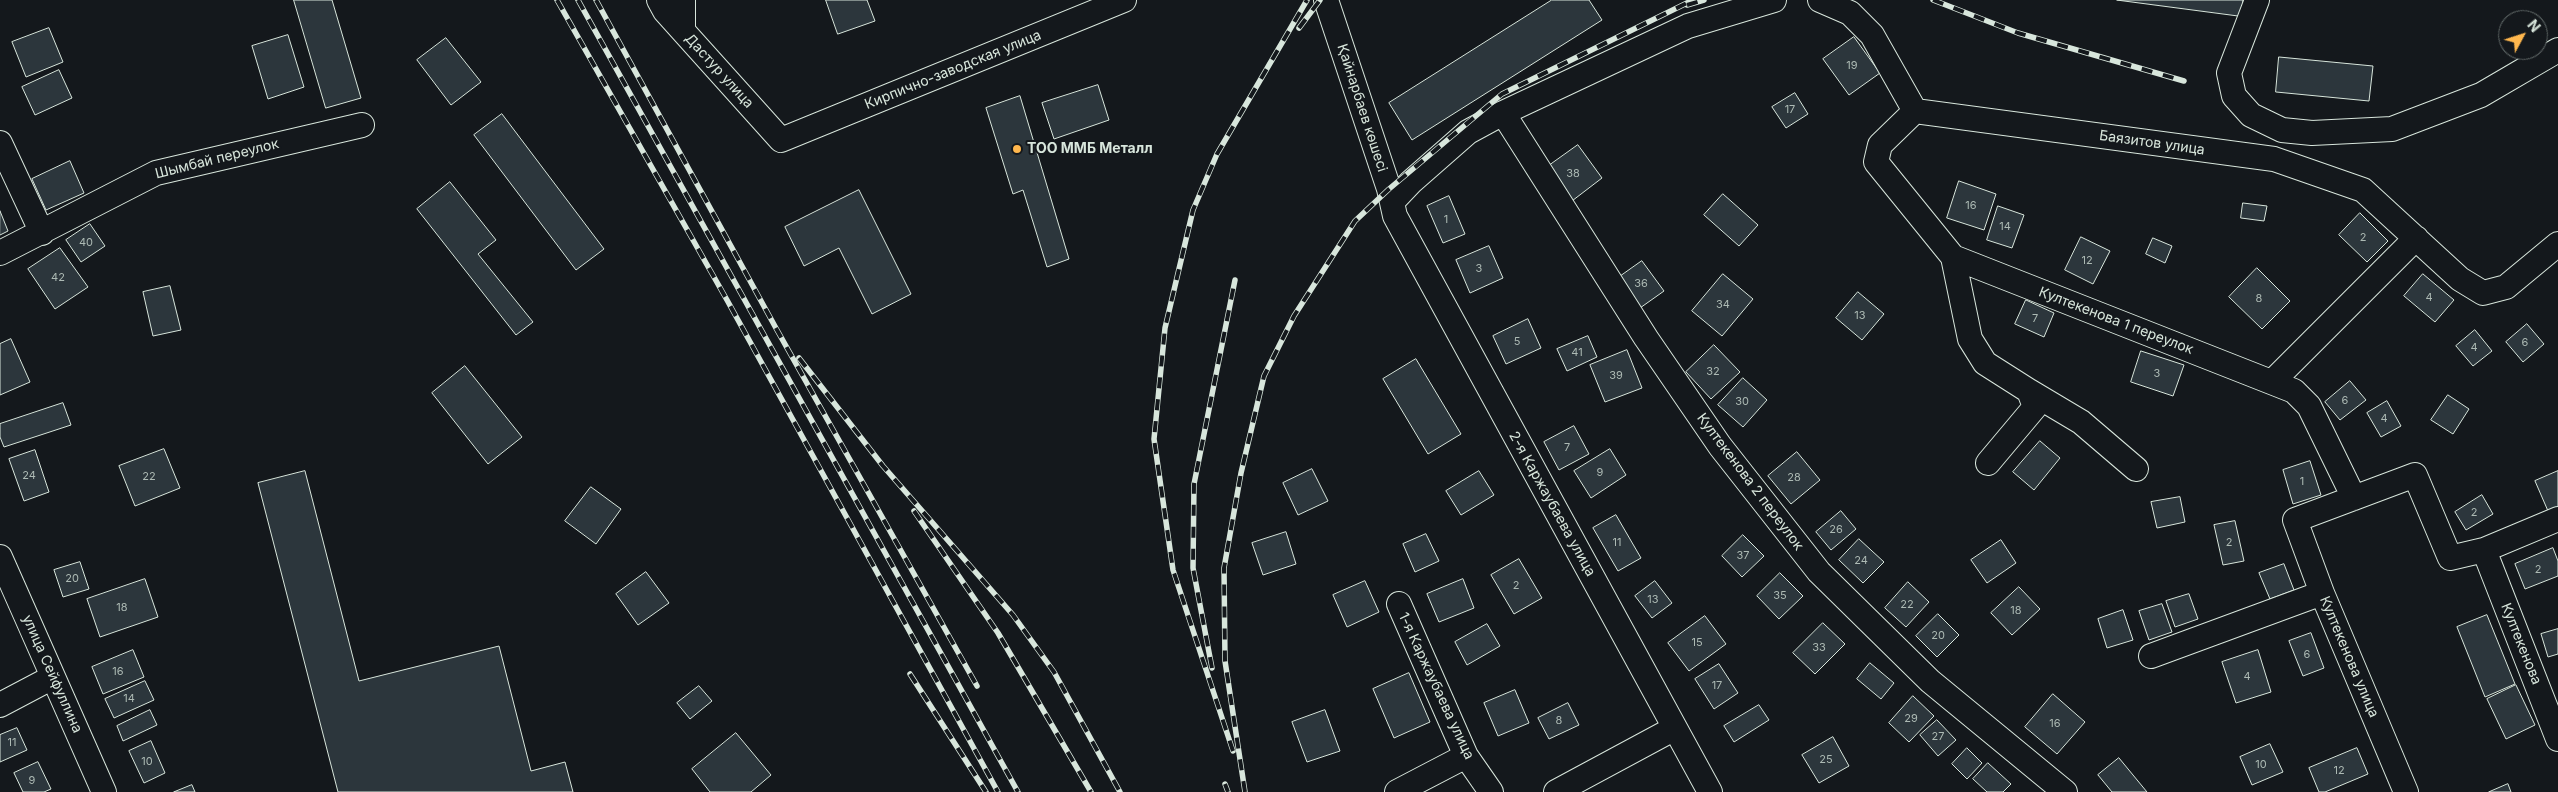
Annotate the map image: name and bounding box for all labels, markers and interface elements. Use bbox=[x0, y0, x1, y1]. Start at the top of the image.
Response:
north arrow bbox=[2498, 10, 2548, 60]
text: N bbox=[2524, 16, 2544, 35]
street label: Кирпично-заводская улица bbox=[862, 27, 1044, 113]
street label: Дастур улица bbox=[681, 30, 757, 112]
street label: Қайнарбаев көшесі bbox=[1333, 42, 1391, 174]
house number: 19 bbox=[1846, 59, 1858, 73]
house number: 17 bbox=[1785, 103, 1795, 117]
street label: Баязитов улица bbox=[2098, 127, 2206, 159]
street label: Шымбай переулок bbox=[153, 135, 281, 183]
place label: ТОО ММБ Металл bbox=[1027, 141, 1153, 157]
marker: ТОО ММБ Металл bbox=[1011, 143, 1023, 155]
house number: 38 bbox=[1566, 167, 1580, 181]
house number: 16 bbox=[1965, 199, 1977, 213]
house number: 1 bbox=[1444, 213, 1448, 227]
house number: 14 bbox=[1999, 220, 2011, 234]
house number: 2 bbox=[2360, 231, 2366, 245]
house number: 40 bbox=[79, 236, 93, 250]
house number: 12 bbox=[2081, 254, 2093, 268]
house number: 3 bbox=[1476, 262, 1482, 276]
house number: 42 bbox=[51, 271, 65, 285]
house number: 36 bbox=[1634, 277, 1648, 291]
street label: Култекенова 1 переулок bbox=[2036, 284, 2196, 358]
house number: 4 bbox=[2425, 291, 2433, 305]
house number: 8 bbox=[2256, 292, 2262, 306]
house number: 34 bbox=[1716, 298, 1730, 312]
house number: 13 bbox=[1854, 309, 1866, 323]
house number: 7 bbox=[2032, 312, 2038, 326]
house number: 5 bbox=[1514, 335, 1520, 349]
house number: 6 bbox=[2522, 336, 2528, 350]
house number: 4 bbox=[2470, 341, 2478, 355]
house number: 41 bbox=[1571, 346, 1583, 360]
house number: 32 bbox=[1706, 365, 1720, 379]
house number: 3 bbox=[2154, 367, 2160, 381]
house number: 39 bbox=[1609, 369, 1623, 383]
house number: 6 bbox=[2342, 394, 2348, 408]
house number: 30 bbox=[1735, 395, 1749, 409]
street label: Култекенова 2 переулок bbox=[1693, 410, 1807, 554]
house number: 4 bbox=[2380, 412, 2388, 426]
street label: 2-я Каржаубаева улица bbox=[1505, 429, 1599, 579]
house number: 7 bbox=[1564, 441, 1570, 455]
house number: 9 bbox=[1597, 466, 1603, 480]
house number: 24 bbox=[22, 469, 36, 483]
house number: 22 bbox=[142, 470, 156, 484]
house number: 28 bbox=[1787, 471, 1801, 485]
house number: 1 bbox=[2300, 475, 2304, 489]
house number: 2 bbox=[2471, 506, 2477, 520]
house number: 26 bbox=[1829, 523, 1843, 537]
house number: 11 bbox=[1613, 536, 1621, 550]
house number: 2 bbox=[2226, 536, 2232, 550]
house number: 37 bbox=[1736, 549, 1750, 563]
house number: 24 bbox=[1854, 554, 1868, 568]
house number: 2 bbox=[2535, 563, 2541, 577]
house number: 20 bbox=[65, 572, 79, 586]
house number: 2 bbox=[1513, 579, 1519, 593]
house number: 35 bbox=[1773, 589, 1787, 603]
house number: 13 bbox=[1647, 593, 1659, 607]
street label: Култекенова улица bbox=[2316, 594, 2382, 720]
house number: 22 bbox=[1900, 598, 1914, 612]
house number: 18 bbox=[116, 601, 128, 615]
street label: Култекенова bbox=[2497, 601, 2545, 687]
house number: 18 bbox=[2010, 604, 2022, 618]
street label: 1-я Каржаубаева улица bbox=[1395, 610, 1477, 762]
street label: улица Сейфуллина bbox=[18, 612, 86, 736]
house number: 20 bbox=[1931, 629, 1945, 643]
house number: 15 bbox=[1691, 636, 1703, 650]
house number: 33 bbox=[1812, 641, 1826, 655]
house number: 6 bbox=[2304, 648, 2310, 662]
house number: 16 bbox=[112, 665, 124, 679]
house number: 4 bbox=[2243, 670, 2251, 684]
house number: 17 bbox=[1712, 679, 1722, 693]
house number: 14 bbox=[123, 692, 135, 706]
house number: 29 bbox=[1904, 712, 1918, 726]
house number: 8 bbox=[1556, 714, 1562, 728]
house number: 16 bbox=[2049, 717, 2061, 731]
house number: 27 bbox=[1932, 730, 1944, 744]
house number: 11 bbox=[8, 736, 16, 750]
house number: 25 bbox=[1819, 753, 1833, 767]
house number: 10 bbox=[141, 755, 153, 769]
house number: 10 bbox=[2255, 758, 2267, 772]
house number: 12 bbox=[2333, 764, 2345, 778]
house number: 9 bbox=[29, 774, 35, 788]

